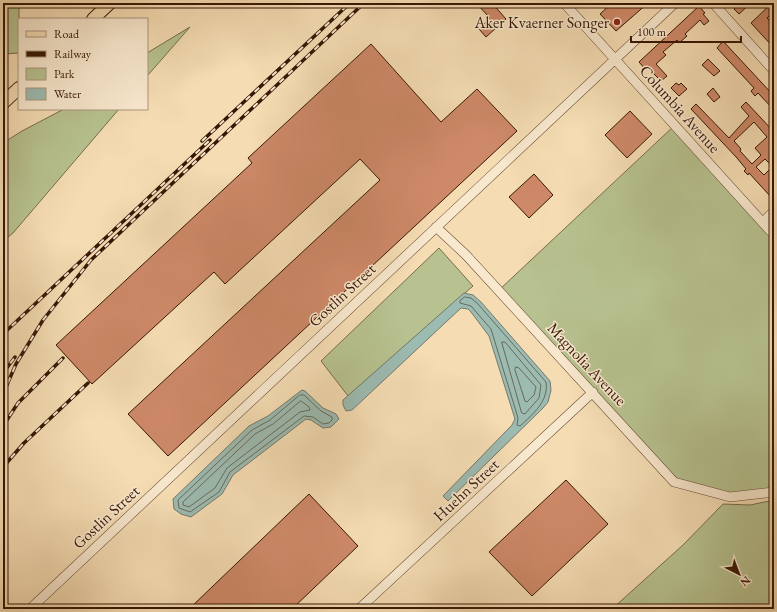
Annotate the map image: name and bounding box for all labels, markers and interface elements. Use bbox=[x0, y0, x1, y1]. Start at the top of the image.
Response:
place label: Aker Kvaerner Songer bbox=[473, 12, 610, 33]
marker: Aker Kvaerner Songer bbox=[612, 17, 622, 27]
legend bbox=[18, 18, 148, 110]
scale bar bbox=[631, 18, 741, 44]
text: 100 m bbox=[637, 24, 667, 40]
text: Road bbox=[54, 26, 80, 42]
text: Railway bbox=[54, 46, 92, 62]
street label: Columbia Avenue bbox=[635, 61, 725, 157]
text: Park bbox=[54, 66, 75, 82]
text: Water bbox=[54, 86, 81, 102]
street label: Gostlin Street bbox=[304, 259, 380, 331]
street label: Magnolia Avenue bbox=[543, 318, 631, 410]
street label: Huehn Street bbox=[429, 454, 503, 526]
street label: Gostlin Street bbox=[68, 481, 144, 553]
north arrow bbox=[719, 554, 759, 594]
text: N bbox=[738, 573, 754, 590]

